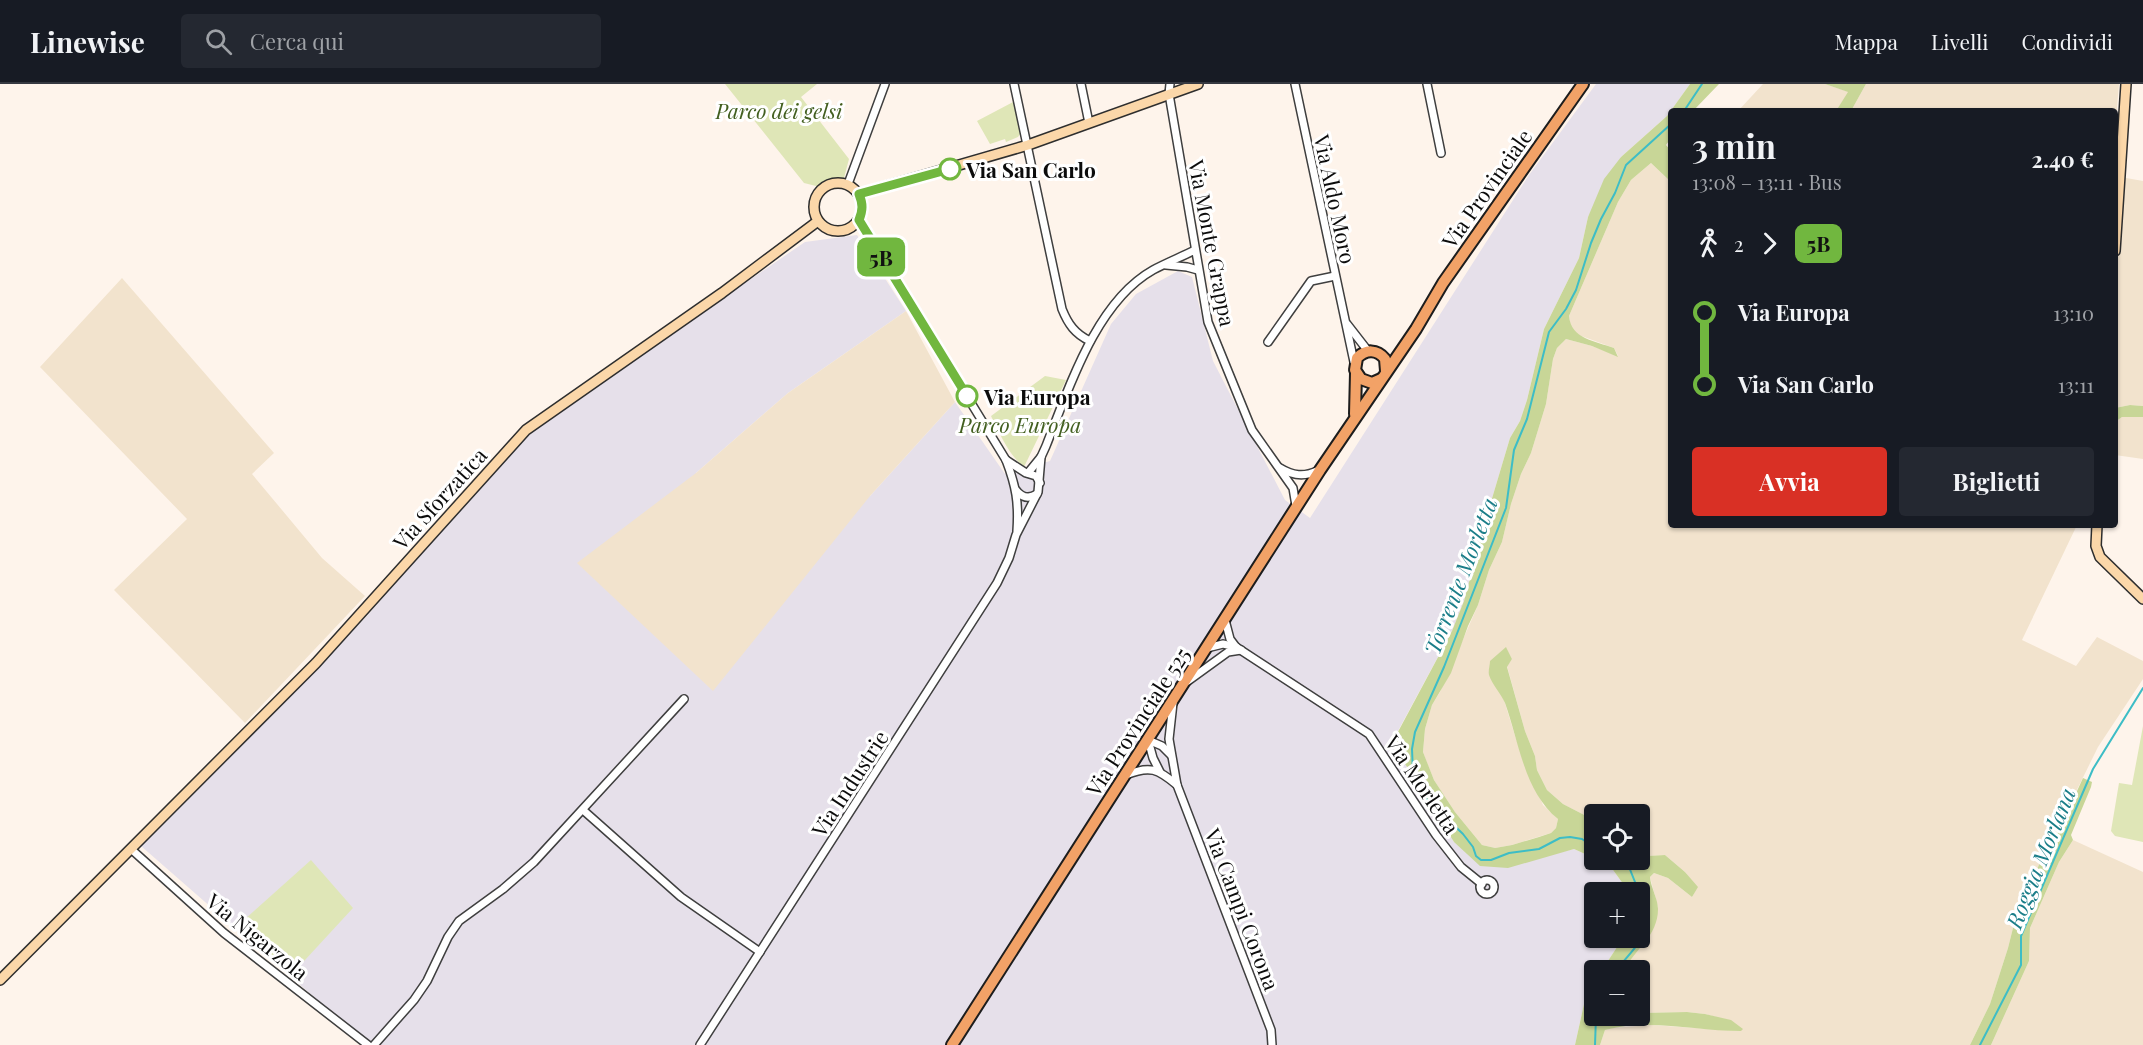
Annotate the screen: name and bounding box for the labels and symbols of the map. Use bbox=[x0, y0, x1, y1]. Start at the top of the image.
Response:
park label: Parco dei gelsi bbox=[715, 96, 843, 124]
street label: Via Provinciale bbox=[1434, 123, 1537, 254]
street label: Via Aldo Moro bbox=[1308, 131, 1363, 266]
place label: Via San Carlo bbox=[965, 155, 1096, 183]
street label: Via Monte Grappa bbox=[1183, 156, 1243, 329]
marker: Via San Carlo bbox=[939, 158, 961, 180]
line badge: 5B bbox=[854, 238, 908, 276]
place label: Via Europa bbox=[983, 382, 1091, 410]
marker: Via Europa bbox=[956, 385, 978, 407]
park label: Parco Europa bbox=[958, 410, 1081, 438]
street label: Via Sforzatica bbox=[385, 441, 493, 556]
water label: Torrente Morletta bbox=[1416, 493, 1504, 659]
street label: Via Provinciale 525 bbox=[1078, 641, 1196, 801]
street label: Via Industrie bbox=[804, 725, 894, 842]
street label: Via Morletta bbox=[1379, 728, 1467, 839]
water label: Roggia Morlana bbox=[1998, 783, 2082, 934]
street label: Via Campi Corona bbox=[1199, 823, 1287, 994]
street label: Via Nigarzola bbox=[200, 886, 315, 986]

